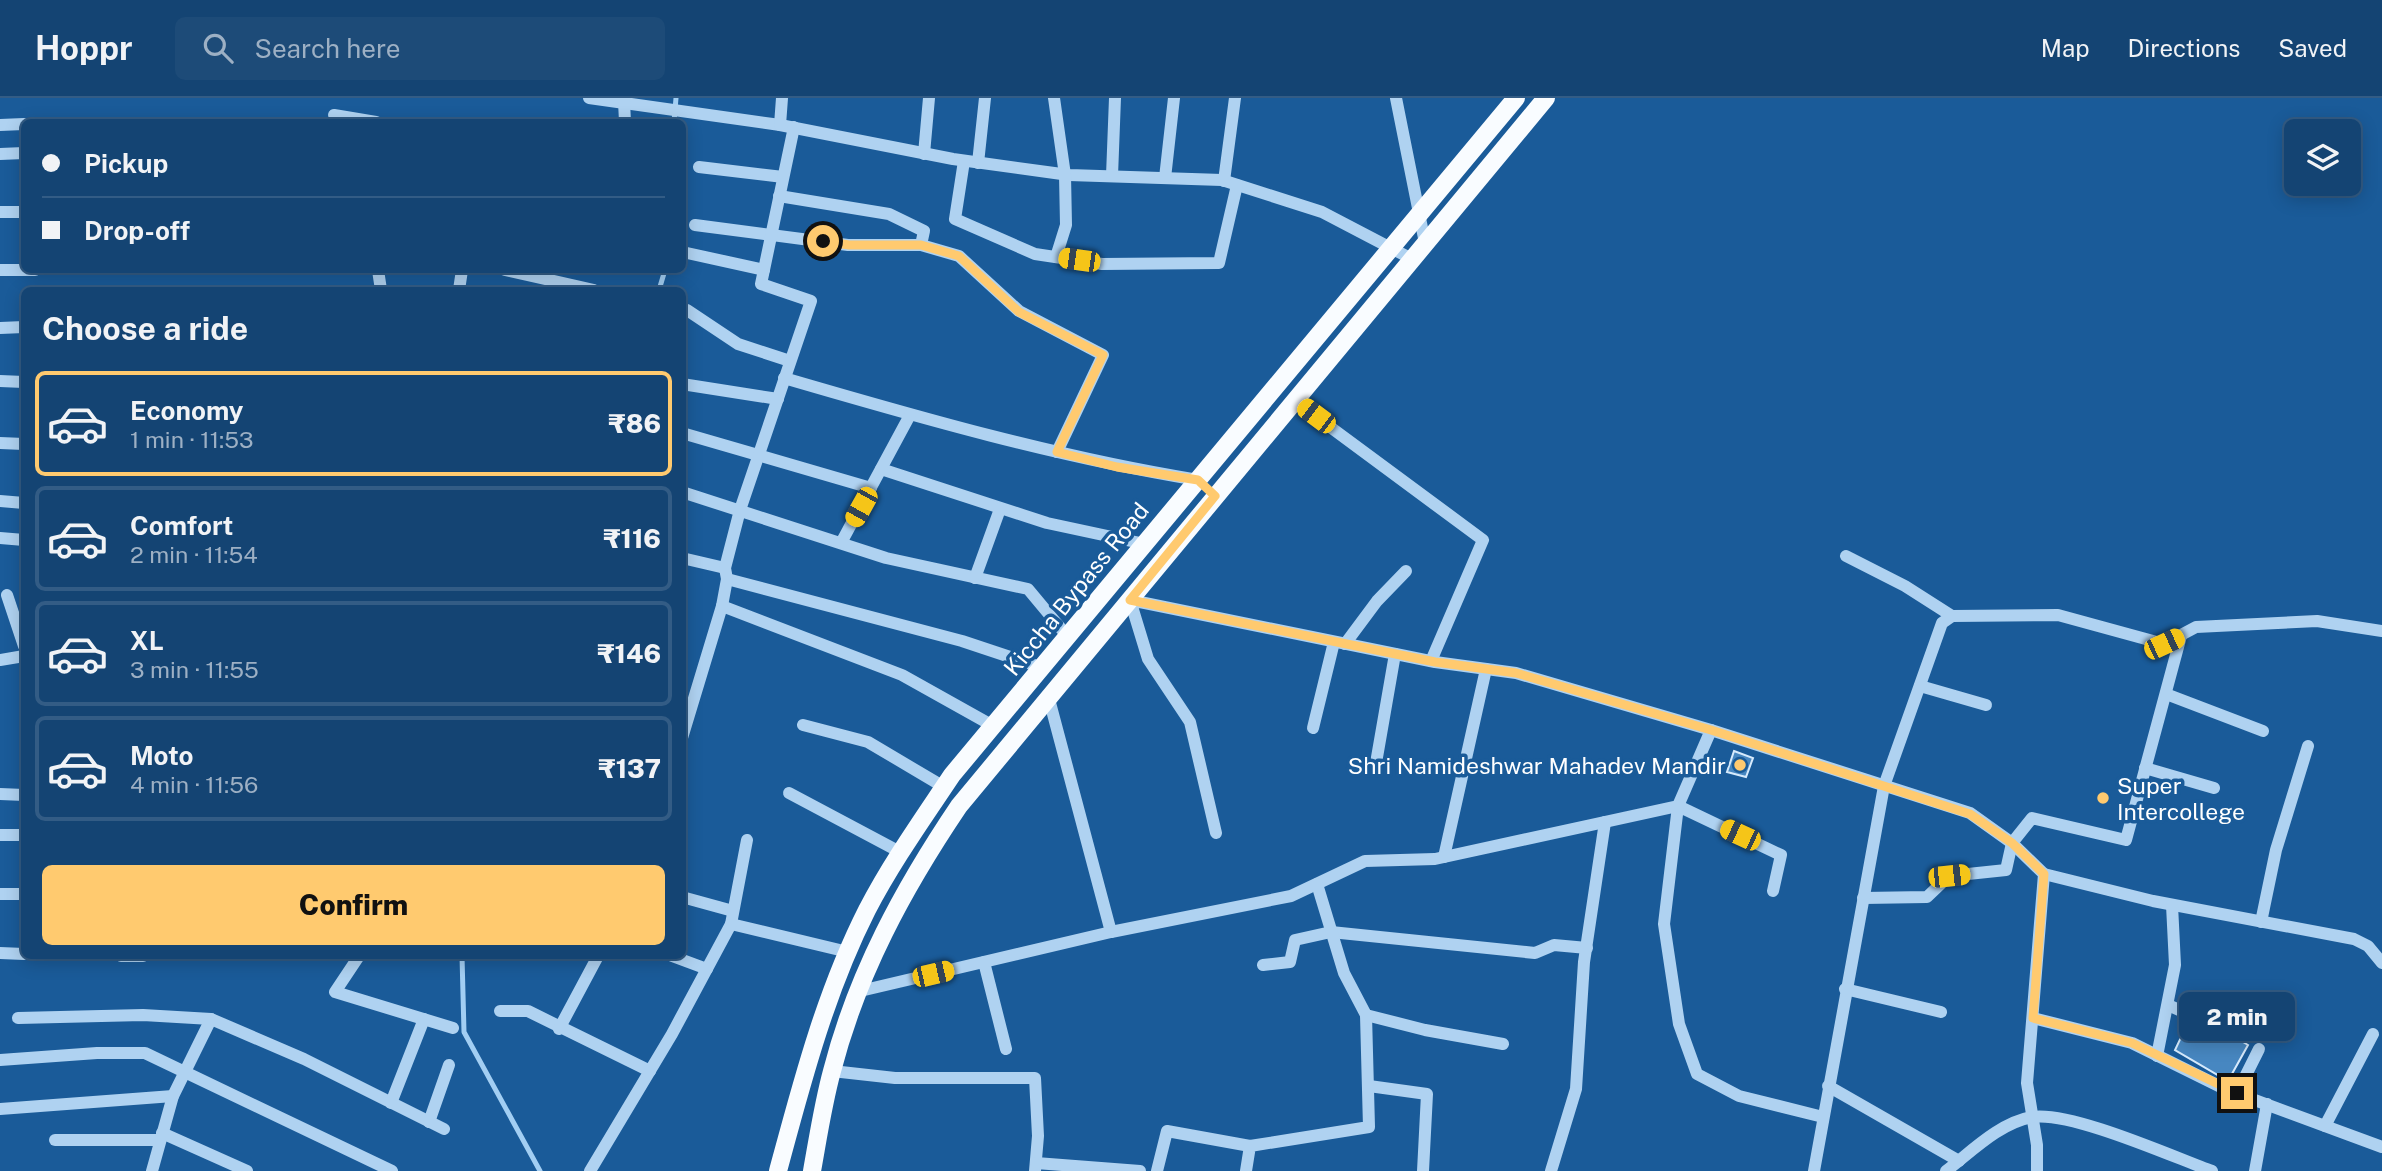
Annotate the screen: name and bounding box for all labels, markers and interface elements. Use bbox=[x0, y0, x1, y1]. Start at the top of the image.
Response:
search box bbox=[175, 17, 665, 80]
text: Hoppr bbox=[35, 29, 133, 67]
icon: search bbox=[199, 29, 237, 67]
text: Search here bbox=[255, 33, 401, 64]
text: Map bbox=[2041, 34, 2090, 62]
text: Directions bbox=[2128, 34, 2240, 62]
text: Saved bbox=[2278, 34, 2347, 62]
map controls bbox=[2284, 119, 2361, 196]
button: layers bbox=[2284, 119, 2361, 196]
text: Pickup bbox=[84, 148, 168, 179]
text: Drop-off bbox=[84, 215, 190, 246]
route start bbox=[807, 225, 839, 257]
car bbox=[1057, 247, 1102, 273]
text: Choose a ride bbox=[42, 310, 248, 347]
icon: car bbox=[46, 392, 109, 455]
text: Economy bbox=[130, 395, 243, 426]
car bbox=[1293, 395, 1340, 437]
text: ₹86 bbox=[608, 408, 661, 439]
text: 1 min · 11:53 bbox=[130, 426, 253, 453]
car bbox=[842, 484, 881, 530]
street label: Kiccha Bypass Road bbox=[998, 497, 1154, 681]
icon: car bbox=[46, 507, 109, 570]
text: Comfort bbox=[130, 510, 233, 541]
text: ₹116 bbox=[603, 523, 661, 554]
text: 2 min · 11:54 bbox=[130, 541, 258, 568]
icon: car bbox=[46, 622, 109, 685]
text: XL bbox=[130, 625, 164, 656]
car bbox=[2141, 626, 2188, 662]
text: ₹146 bbox=[597, 638, 661, 669]
text: 3 min · 11:55 bbox=[130, 656, 259, 683]
icon: car bbox=[46, 737, 109, 800]
text: Moto bbox=[130, 740, 193, 771]
place label: Shri Namideshwar Mahadev Mandir bbox=[1348, 752, 1726, 779]
text: ₹137 bbox=[598, 753, 661, 784]
marker: Shri Namideshwar Mahadev Mandir bbox=[1732, 757, 1748, 773]
text: 4 min · 11:56 bbox=[130, 771, 258, 798]
place label: Super Intercollege bbox=[2117, 772, 2245, 825]
marker: Super Intercollege bbox=[2095, 790, 2111, 806]
car bbox=[1717, 817, 1764, 853]
car bbox=[1928, 863, 1971, 889]
button: Confirm bbox=[42, 865, 665, 945]
car bbox=[911, 959, 956, 989]
callout: 2 min bbox=[2179, 992, 2295, 1040]
text: 2 min bbox=[2206, 1003, 2268, 1030]
route end bbox=[2221, 1077, 2253, 1109]

